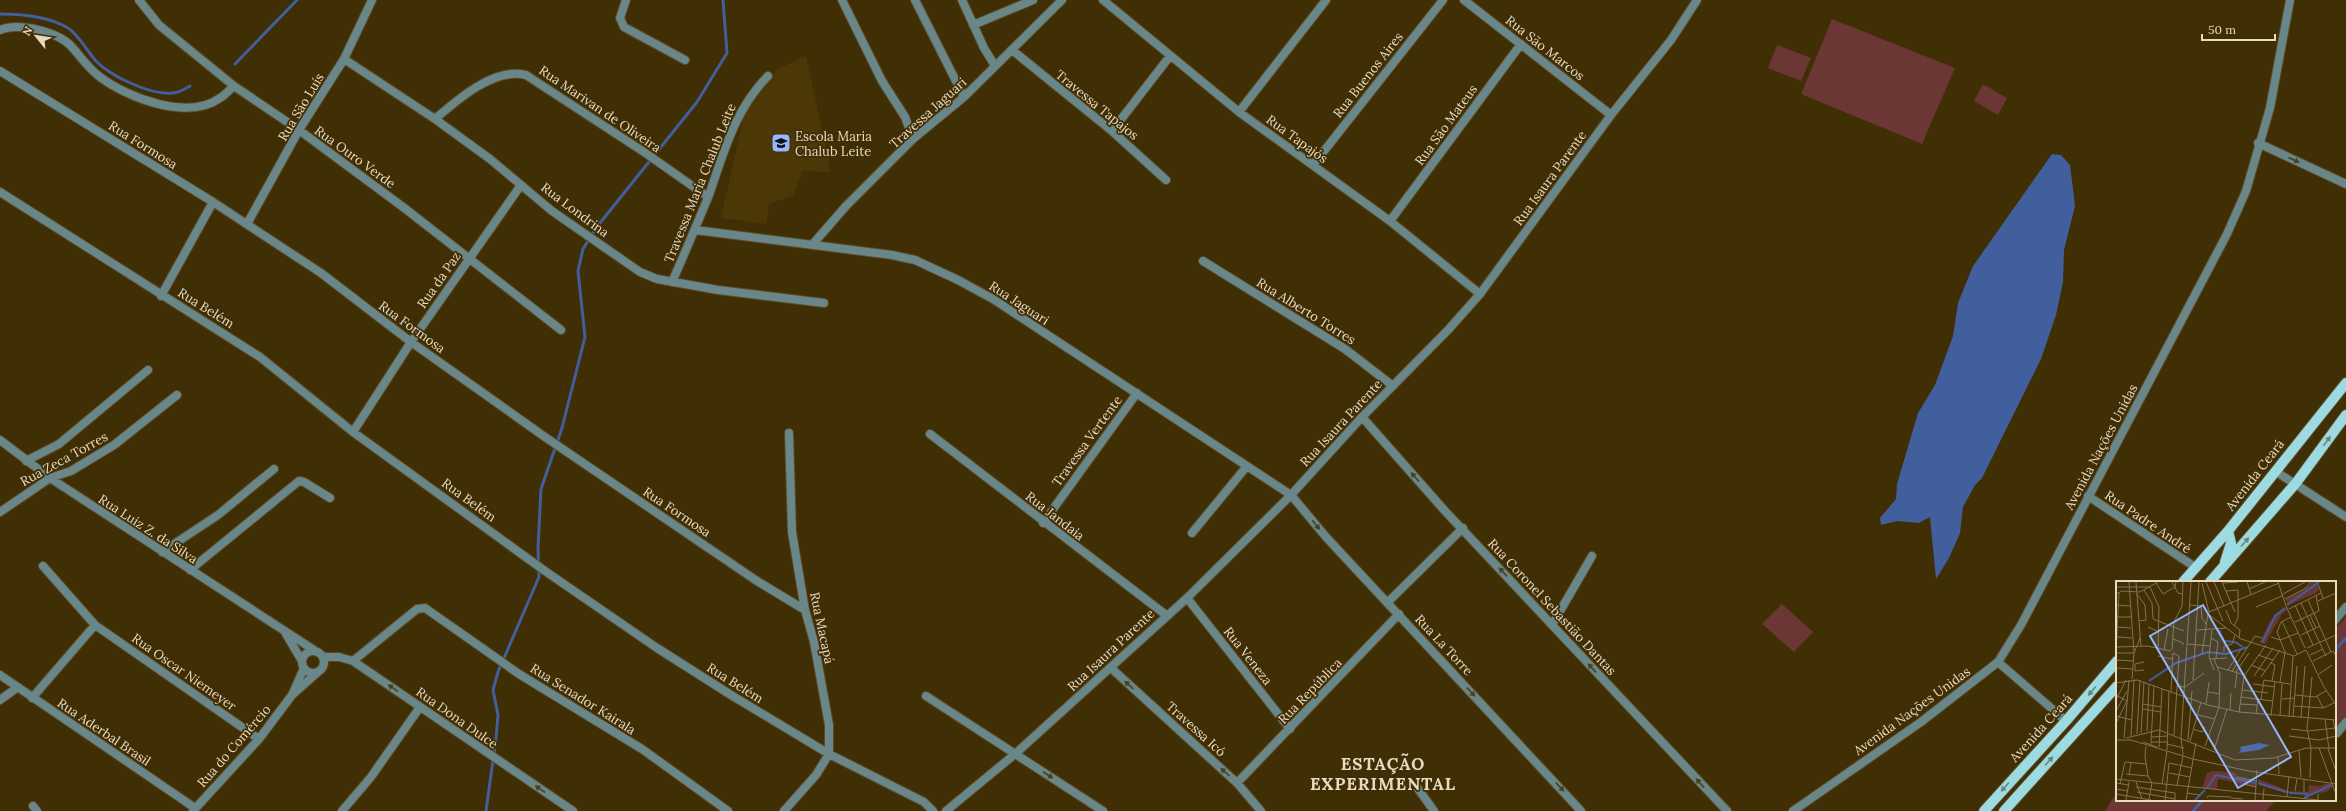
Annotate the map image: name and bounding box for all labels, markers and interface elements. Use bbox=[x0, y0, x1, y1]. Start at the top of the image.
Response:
street label: Rua São Marcos bbox=[1502, 12, 1588, 84]
north arrow bbox=[16, 16, 56, 56]
scale bar bbox=[2202, 16, 2275, 42]
text: 50 m bbox=[2208, 22, 2236, 37]
text: N bbox=[19, 23, 36, 38]
street label: Rua Buenos Aires bbox=[1329, 29, 1407, 121]
street label: Rua Marivan de Oliveira bbox=[536, 62, 665, 156]
street label: Travessa Tapajos bbox=[1052, 66, 1142, 144]
street label: Rua São Luís bbox=[274, 70, 328, 144]
street label: Travessa Jaguari bbox=[886, 74, 970, 152]
street label: Rua São Mateus bbox=[1411, 81, 1481, 169]
street label: Travessa Maria Chalub Leite bbox=[660, 101, 740, 265]
street label: Rua Tapajós bbox=[1263, 111, 1331, 167]
street label: Rua Formosa bbox=[105, 117, 181, 173]
street label: Rua Ouro Verde bbox=[311, 122, 399, 192]
street label: Rua Isaura Parente bbox=[1510, 127, 1590, 229]
place label: Escola Maria Chalub Leite bbox=[795, 128, 872, 160]
school or university icon: Escola Maria Chalub Leite bbox=[770, 132, 792, 154]
one-way arrow bbox=[2288, 157, 2299, 163]
street label: Rua Londrina bbox=[538, 179, 613, 241]
street label: Rua da Paz bbox=[413, 248, 465, 312]
street label: Rua Alberto Torres bbox=[1253, 274, 1359, 348]
street label: Rua Jaguari bbox=[986, 277, 1053, 329]
street label: Rua Belém bbox=[175, 284, 238, 332]
street label: Rua Formosa bbox=[375, 297, 449, 357]
street label: Rua Isaura Parente bbox=[1296, 376, 1386, 470]
street label: Avenida Nações Unidas bbox=[2060, 381, 2141, 514]
street label: Travessa Vertente bbox=[1048, 392, 1126, 490]
street label: Rua Zeca Torres bbox=[17, 428, 111, 490]
street label: Avenida Ceará bbox=[2221, 436, 2288, 515]
one-way arrow bbox=[2323, 436, 2331, 446]
one-way arrow bbox=[1411, 472, 1420, 482]
street label: Rua Belém bbox=[438, 474, 500, 526]
street label: Rua Formosa bbox=[640, 483, 714, 541]
street label: Rua Padre André bbox=[2101, 487, 2195, 557]
street label: Rua Jandaia bbox=[1022, 488, 1088, 544]
street label: Rua Luiz Z. da Silva bbox=[95, 491, 201, 568]
one-way arrow bbox=[1311, 520, 1320, 531]
street label: Rua Coronel Sebastião Dantas bbox=[1484, 535, 1620, 679]
one-way arrow bbox=[2241, 537, 2250, 547]
one-way arrow bbox=[1499, 567, 1508, 578]
inset map bbox=[2116, 581, 2336, 801]
street label: Rua Macapá bbox=[806, 591, 838, 666]
street label: Rua Isaura Parente bbox=[1064, 605, 1158, 695]
street label: Rua La Torre bbox=[1411, 611, 1477, 679]
street label: Rua Veneza bbox=[1220, 623, 1276, 689]
street label: Rua Oscar Niemeyer bbox=[128, 630, 240, 715]
street label: Rua República bbox=[1274, 654, 1346, 727]
street label: Rua Belém bbox=[704, 659, 767, 707]
street label: Rua Senador Kairala bbox=[527, 660, 639, 738]
one-way arrow bbox=[1587, 663, 1597, 673]
street label: Avenida Nações Unidas bbox=[1849, 663, 1974, 760]
one-way arrow bbox=[1124, 680, 1134, 689]
street label: Rua Dona Dulce bbox=[413, 683, 501, 753]
one-way arrow bbox=[387, 684, 398, 692]
one-way arrow bbox=[2087, 685, 2096, 696]
one-way arrow bbox=[1467, 687, 1476, 697]
street label: Avenida Ceará bbox=[2005, 690, 2076, 766]
street label: Rua Aderbal Brasil bbox=[54, 694, 154, 770]
street label: Travessa Icó bbox=[1163, 698, 1230, 760]
street label: Rua do Comércio bbox=[193, 701, 275, 791]
district label: ESTAÇÃO EXPERIMENTAL bbox=[1310, 753, 1456, 795]
one-way arrow bbox=[2045, 756, 2054, 766]
one-way arrow bbox=[1221, 768, 1230, 777]
one-way arrow bbox=[1043, 771, 1053, 779]
one-way arrow bbox=[1696, 778, 1705, 788]
one-way arrow bbox=[1555, 782, 1564, 793]
one-way arrow bbox=[2001, 782, 2010, 793]
one-way arrow bbox=[534, 786, 546, 793]

